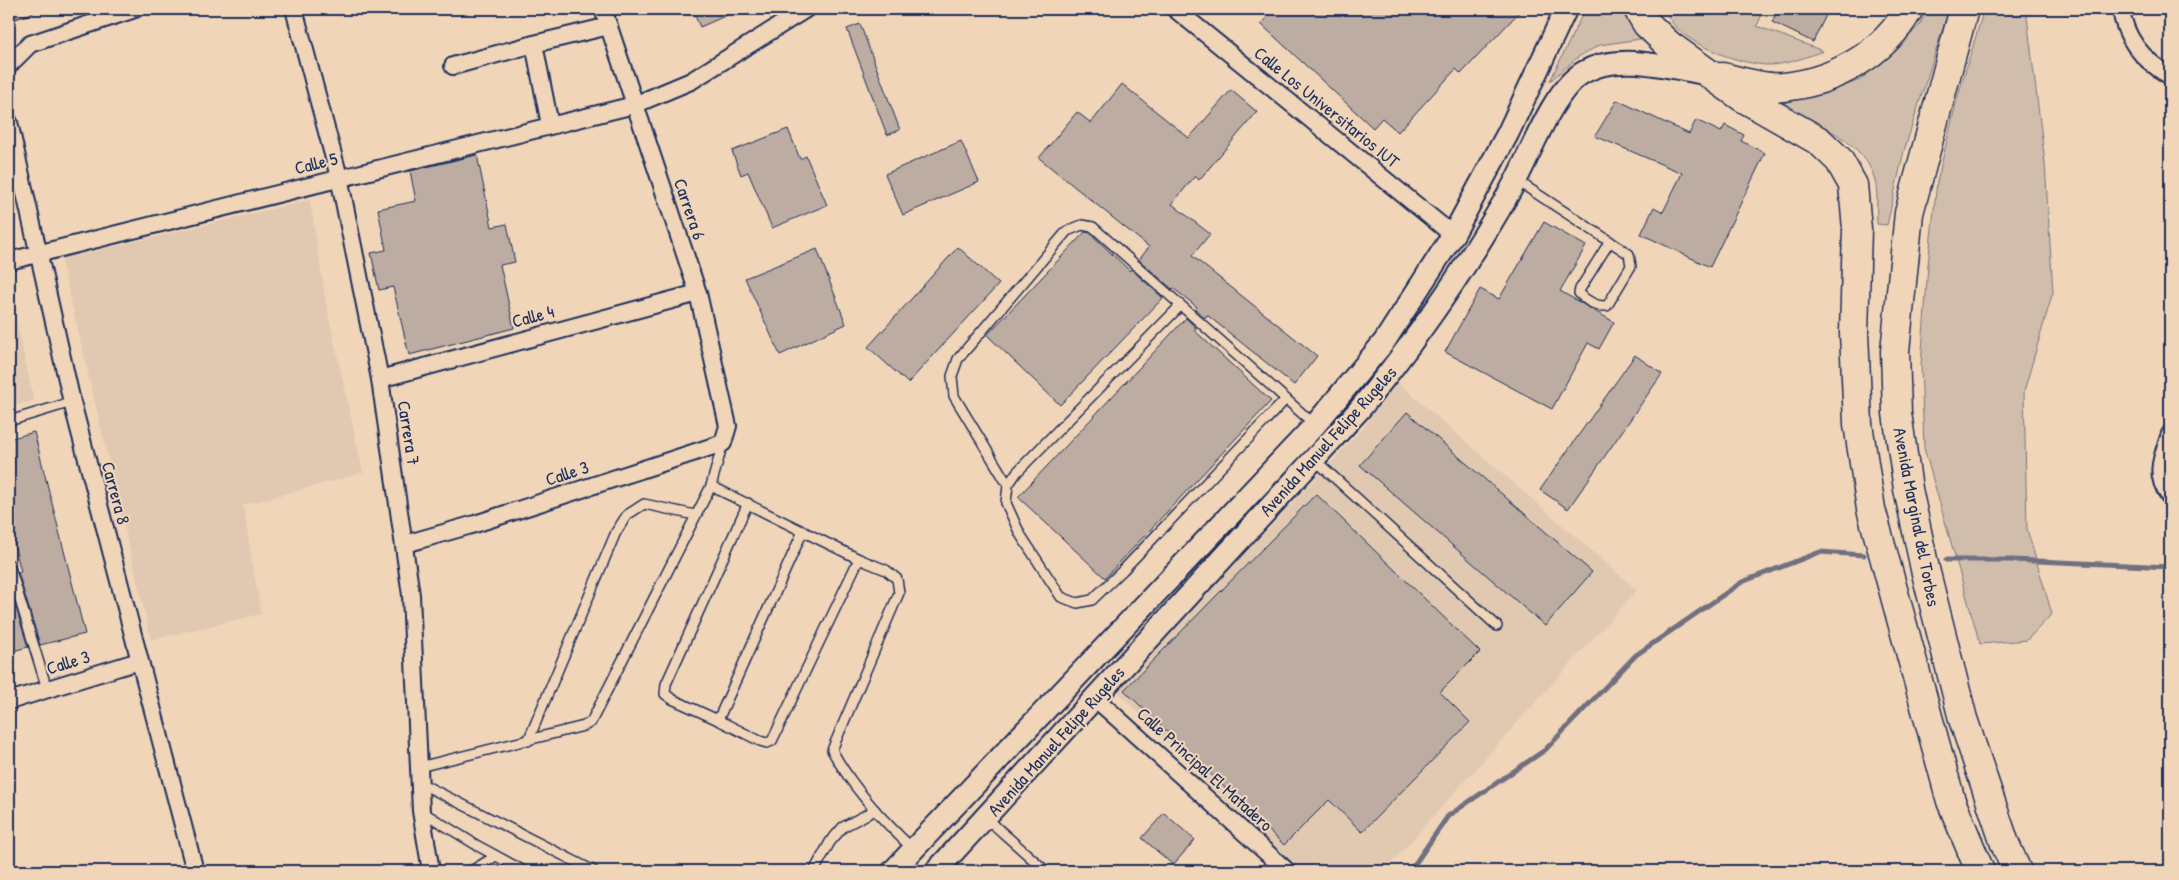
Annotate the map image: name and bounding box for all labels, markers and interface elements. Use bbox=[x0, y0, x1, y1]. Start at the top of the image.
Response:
street label: Calle Los Universitarios IUT bbox=[1249, 41, 1405, 174]
street label: Calle 5 bbox=[292, 146, 341, 180]
street label: Carrera 6 bbox=[668, 175, 712, 243]
street label: Calle 4 bbox=[509, 298, 557, 334]
street label: Avenida Manuel Felipe Rugeles bbox=[1254, 361, 1402, 521]
street label: Carrera 7 bbox=[392, 399, 426, 467]
street label: Avenida Marginal del Torbes bbox=[1887, 425, 1947, 609]
street label: Calle 3 bbox=[542, 454, 592, 492]
street label: Carrera 8 bbox=[96, 459, 136, 527]
street label: Calle 3 bbox=[43, 644, 93, 680]
street label: Avenida Manuel Felipe Rugeles bbox=[982, 661, 1130, 821]
street label: Calle Principal El Matadero bbox=[1132, 701, 1278, 837]

